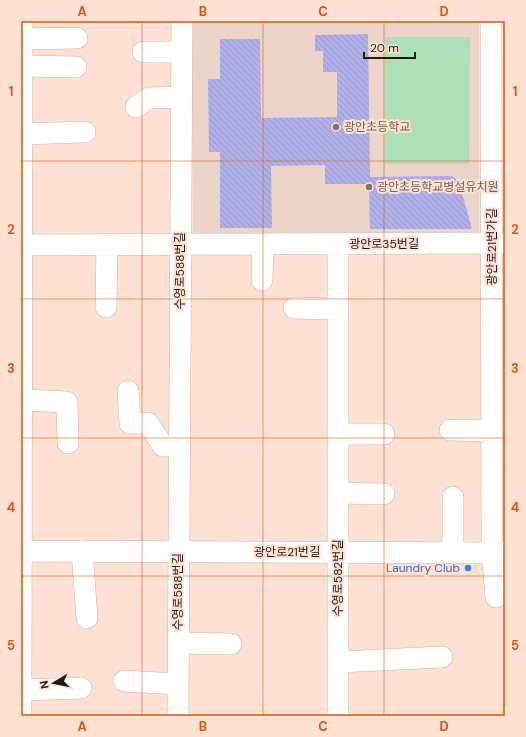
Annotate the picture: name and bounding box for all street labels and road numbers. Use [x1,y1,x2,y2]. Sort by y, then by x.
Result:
street label: 광안로21번가길 [484,209,500,285]
street label: 수영로588번길 [172,232,188,310]
street label: 광안로35번길 [349,236,419,252]
street label: 수영로582번길 [330,540,346,616]
street label: 광안로21번길 [254,544,320,560]
street label: 수영로588번길 [170,553,186,631]

